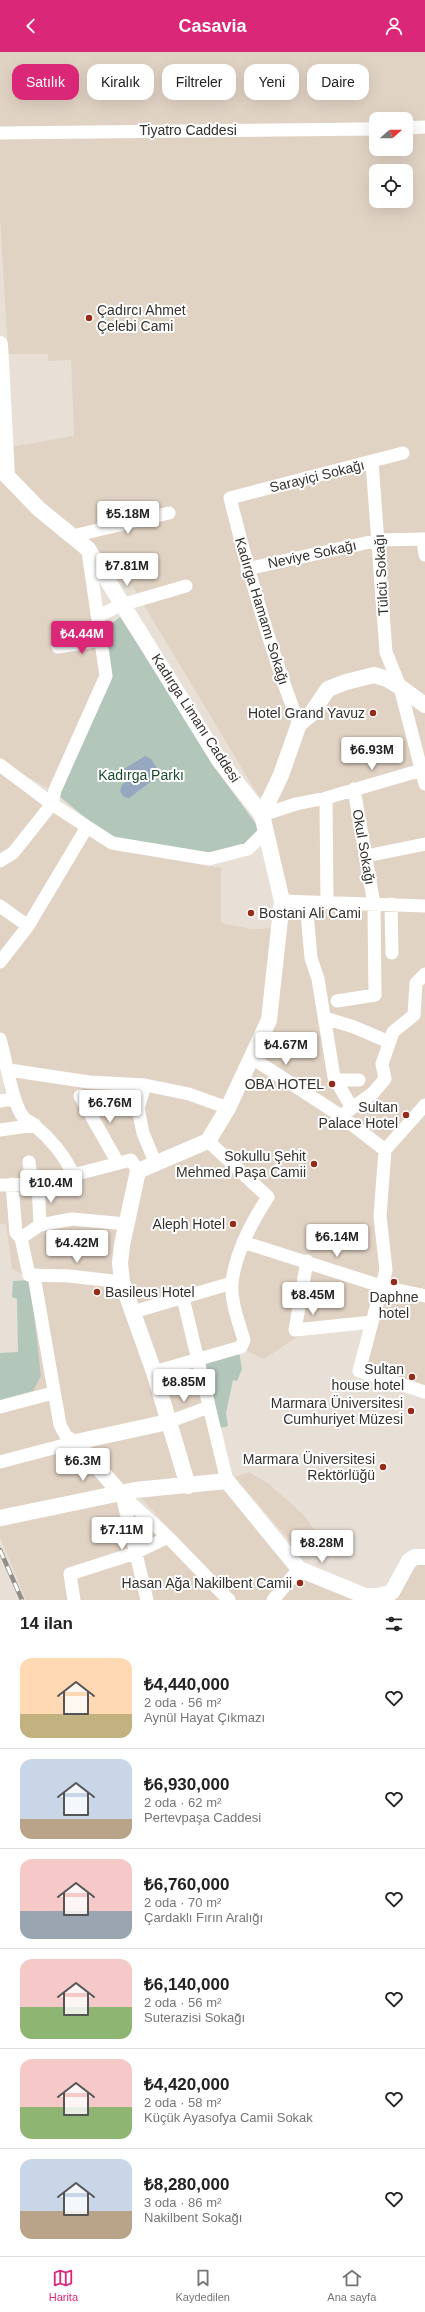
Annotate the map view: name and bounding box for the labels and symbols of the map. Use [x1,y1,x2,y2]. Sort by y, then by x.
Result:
north arrow [369,112,413,156]
street label: Tiyatro Caddesi [139,122,237,138]
place label: Çadırcı Ahmet Çelebi Cami [97,302,186,334]
marker: Çadırcı Ahmet Çelebi Cami [84,313,94,323]
street label: Sarayiçi Sokağı [268,456,366,496]
pin: ₺5.18M [95,501,161,535]
street label: Tülcü Sokağı [371,534,391,616]
street label: Kadırga Hamamı Sokağı [232,535,292,687]
street label: Neviye Sokağı [266,537,358,571]
pin: ₺7.81M [94,553,160,587]
pin: ₺4.44M [49,621,115,655]
street label: Kadırga Limanı Caddesi [148,651,244,785]
place label: Hotel Grand Yavuz [248,705,365,721]
marker: Hotel Grand Yavuz [368,708,378,718]
pin: ₺6.93M [339,737,405,771]
park label: Kadırga Parkı [98,767,184,783]
street label: Okul Sokağı [349,808,379,886]
place label: Bostani Ali Cami [259,905,361,921]
marker: Bostani Ali Cami [246,908,256,918]
pin: ₺4.67M [253,1032,319,1066]
place label: OBA HOTEL [245,1076,324,1092]
marker: OBA HOTEL [327,1079,337,1089]
pin: ₺6.76M [77,1090,143,1124]
place label: Sultan Palace Hotel [319,1099,398,1131]
marker: Sultan Palace Hotel [401,1110,411,1120]
place label: Sokullu Şehit Mehmed Paşa Camii [176,1148,306,1180]
marker: Sokullu Şehit Mehmed Paşa Camii [309,1159,319,1169]
pin: ₺10.4M [18,1170,84,1204]
place label: Aleph Hotel [153,1216,225,1232]
marker: Aleph Hotel [228,1219,238,1229]
pin: ₺6.14M [304,1224,370,1258]
pin: ₺4.42M [44,1230,110,1264]
marker: Daphne hotel [389,1277,399,1287]
pin: ₺8.45M [280,1282,346,1316]
place label: Basileus Hotel [105,1284,195,1300]
marker: Basileus Hotel [92,1287,102,1297]
place label: Daphne hotel [369,1289,419,1321]
place label: Sultan house hotel [332,1361,404,1393]
pin: ₺8.85M [151,1369,217,1403]
marker: Sultan house hotel [407,1372,417,1382]
place label: Marmara Üniversitesi Cumhuriyet Müzesi [271,1394,403,1427]
marker: Marmara Üniversitesi Cumhuriyet Müzesi [406,1406,416,1416]
pin: ₺6.3M [55,1448,111,1482]
place label: Marmara Üniversitesi Rektörlüğü [243,1450,375,1483]
marker: Marmara Üniversitesi Rektörlüğü [378,1462,388,1472]
pin: ₺7.11M [89,1517,155,1551]
pin: ₺8.28M [289,1530,355,1564]
place label: Hasan Ağa Nakilbent Camii [122,1575,292,1591]
marker: Hasan Ağa Nakilbent Camii [295,1578,305,1588]

